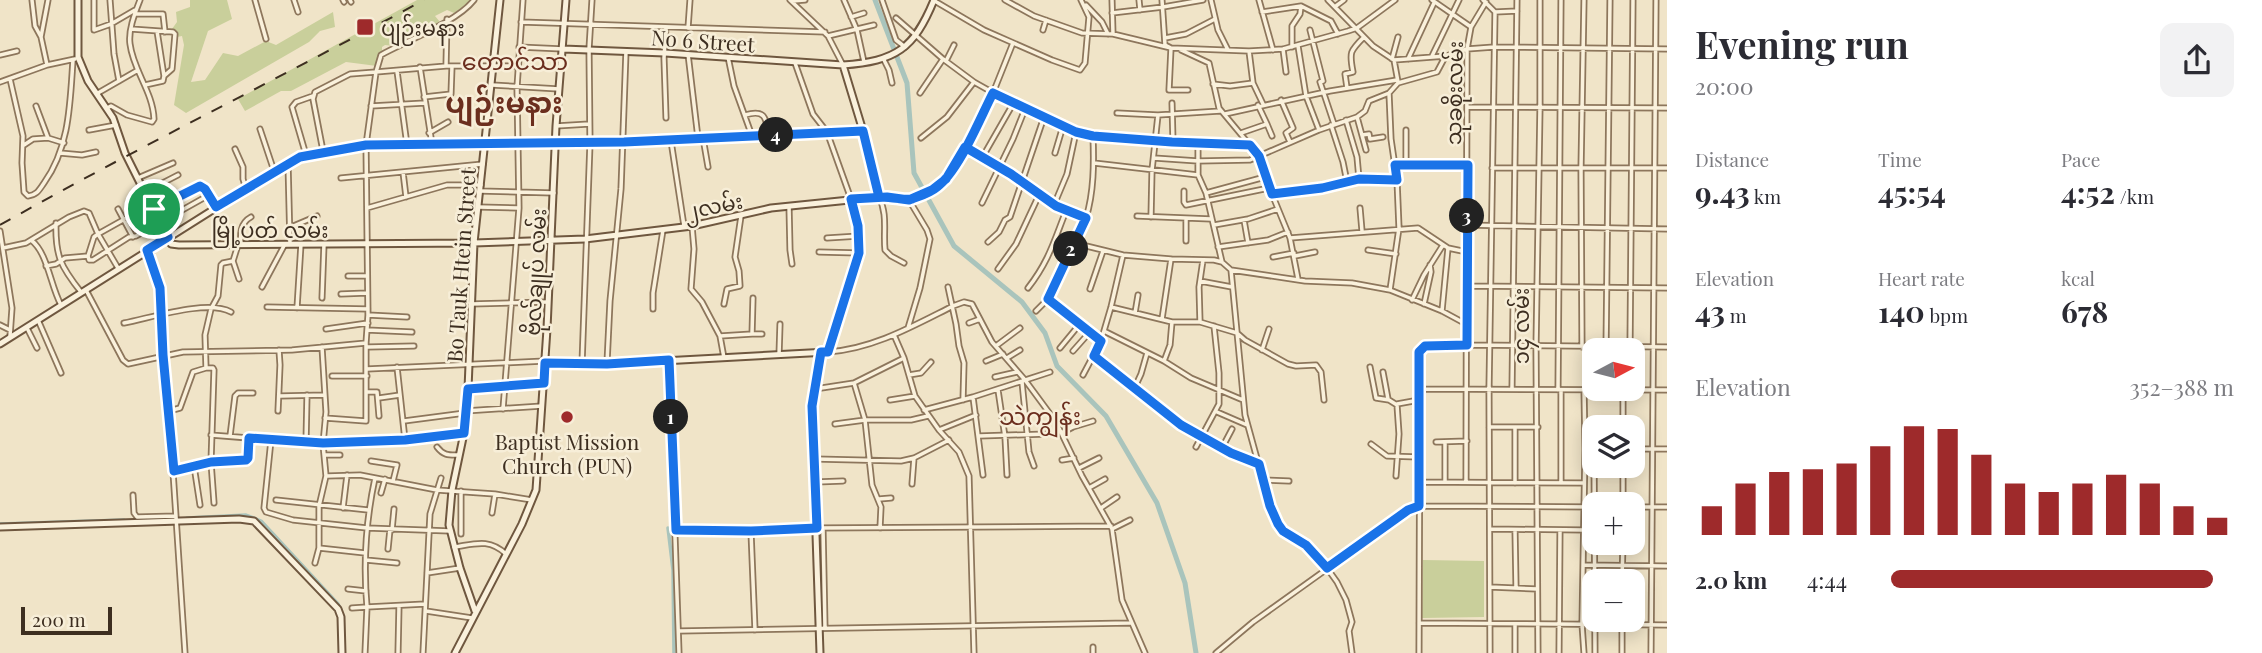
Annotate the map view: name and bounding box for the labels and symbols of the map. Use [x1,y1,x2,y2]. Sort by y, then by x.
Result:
place label: ပျဉ်းမနား [381,13,465,47]
marker: ပျဉ်းမနား [355,17,375,37]
street label: No 6 Street [650,22,756,58]
street label: သုခစိုးလမ်း [1438,41,1473,146]
district label: တောင်သာ [462,44,568,76]
district label: ပျဉ်းမနား [445,83,563,127]
pin: 4 [758,118,794,152]
street label: Bo Tauk Htein Street [439,166,481,363]
pin [124,179,184,239]
street label: ၂လမ်း [681,186,746,229]
pin: 3 [1450,198,1484,234]
street label: ဗိုလ်ချုပ် လမ်း [517,208,557,337]
street label: မြို့ပတ် လမ်း [212,215,329,248]
pin: 2 [1054,232,1088,266]
street label: ၁၄ လမ်း [1506,288,1539,364]
north arrow [1582,338,1645,401]
district label: သဲကျွန်း [999,399,1081,438]
pin: 1 [654,400,688,434]
marker: Baptist Mission Church (PUN) [559,409,575,425]
place label: Baptist Mission Church (PUN) [495,427,640,479]
scale bar [21,604,112,636]

